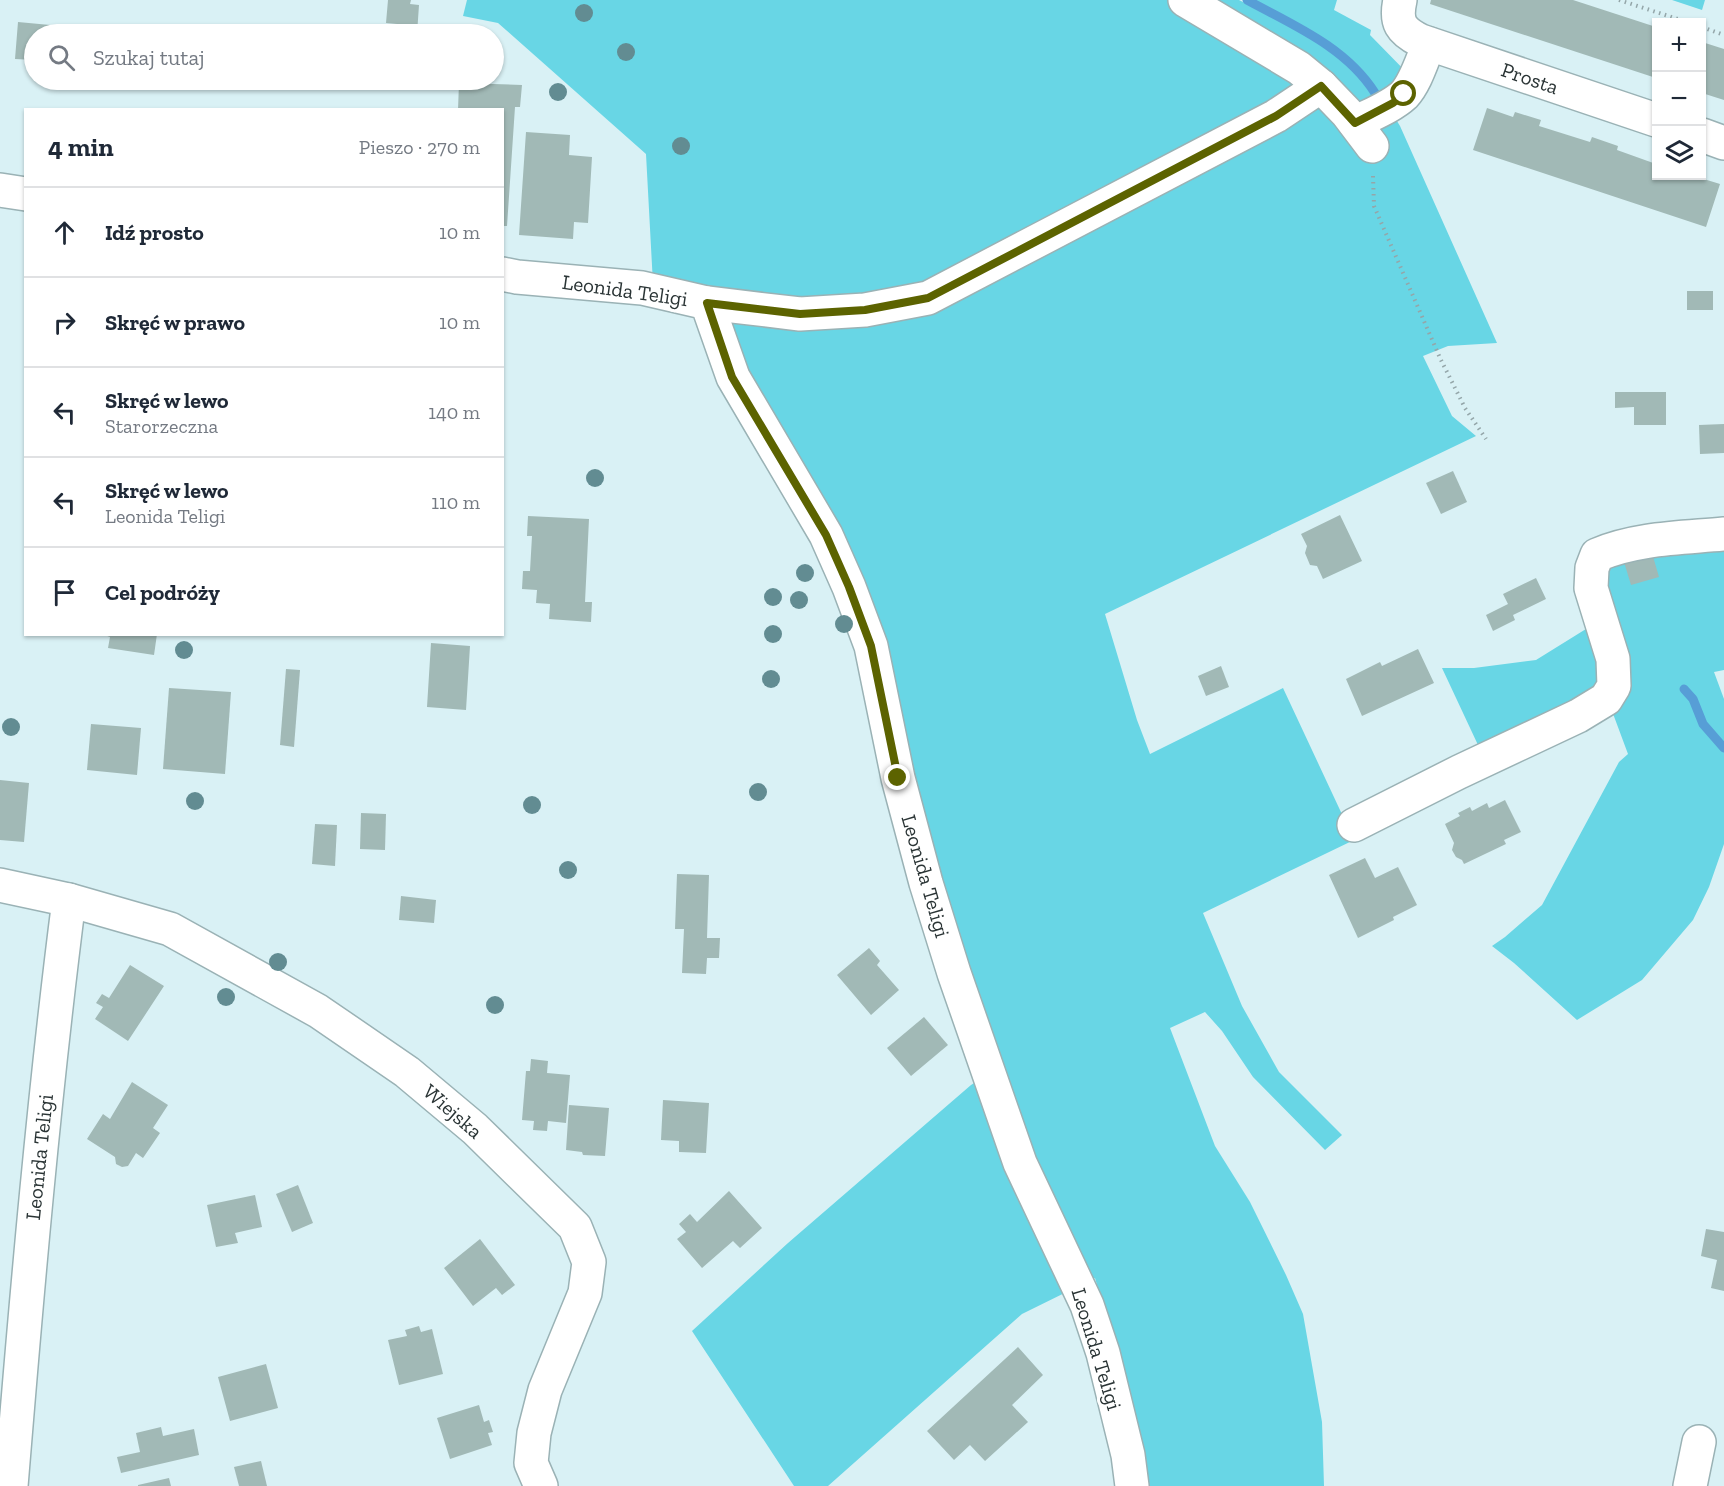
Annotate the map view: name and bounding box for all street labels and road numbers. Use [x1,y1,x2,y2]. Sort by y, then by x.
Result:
street label: Prosta [1498,57,1562,99]
street label: Leonida Teligi [561,269,689,311]
street label: Leonida Teligi [897,812,955,940]
street label: Wiejska [418,1078,488,1144]
street label: Leonida Teligi [20,1093,58,1221]
street label: Leonida Teligi [1067,1285,1127,1413]

